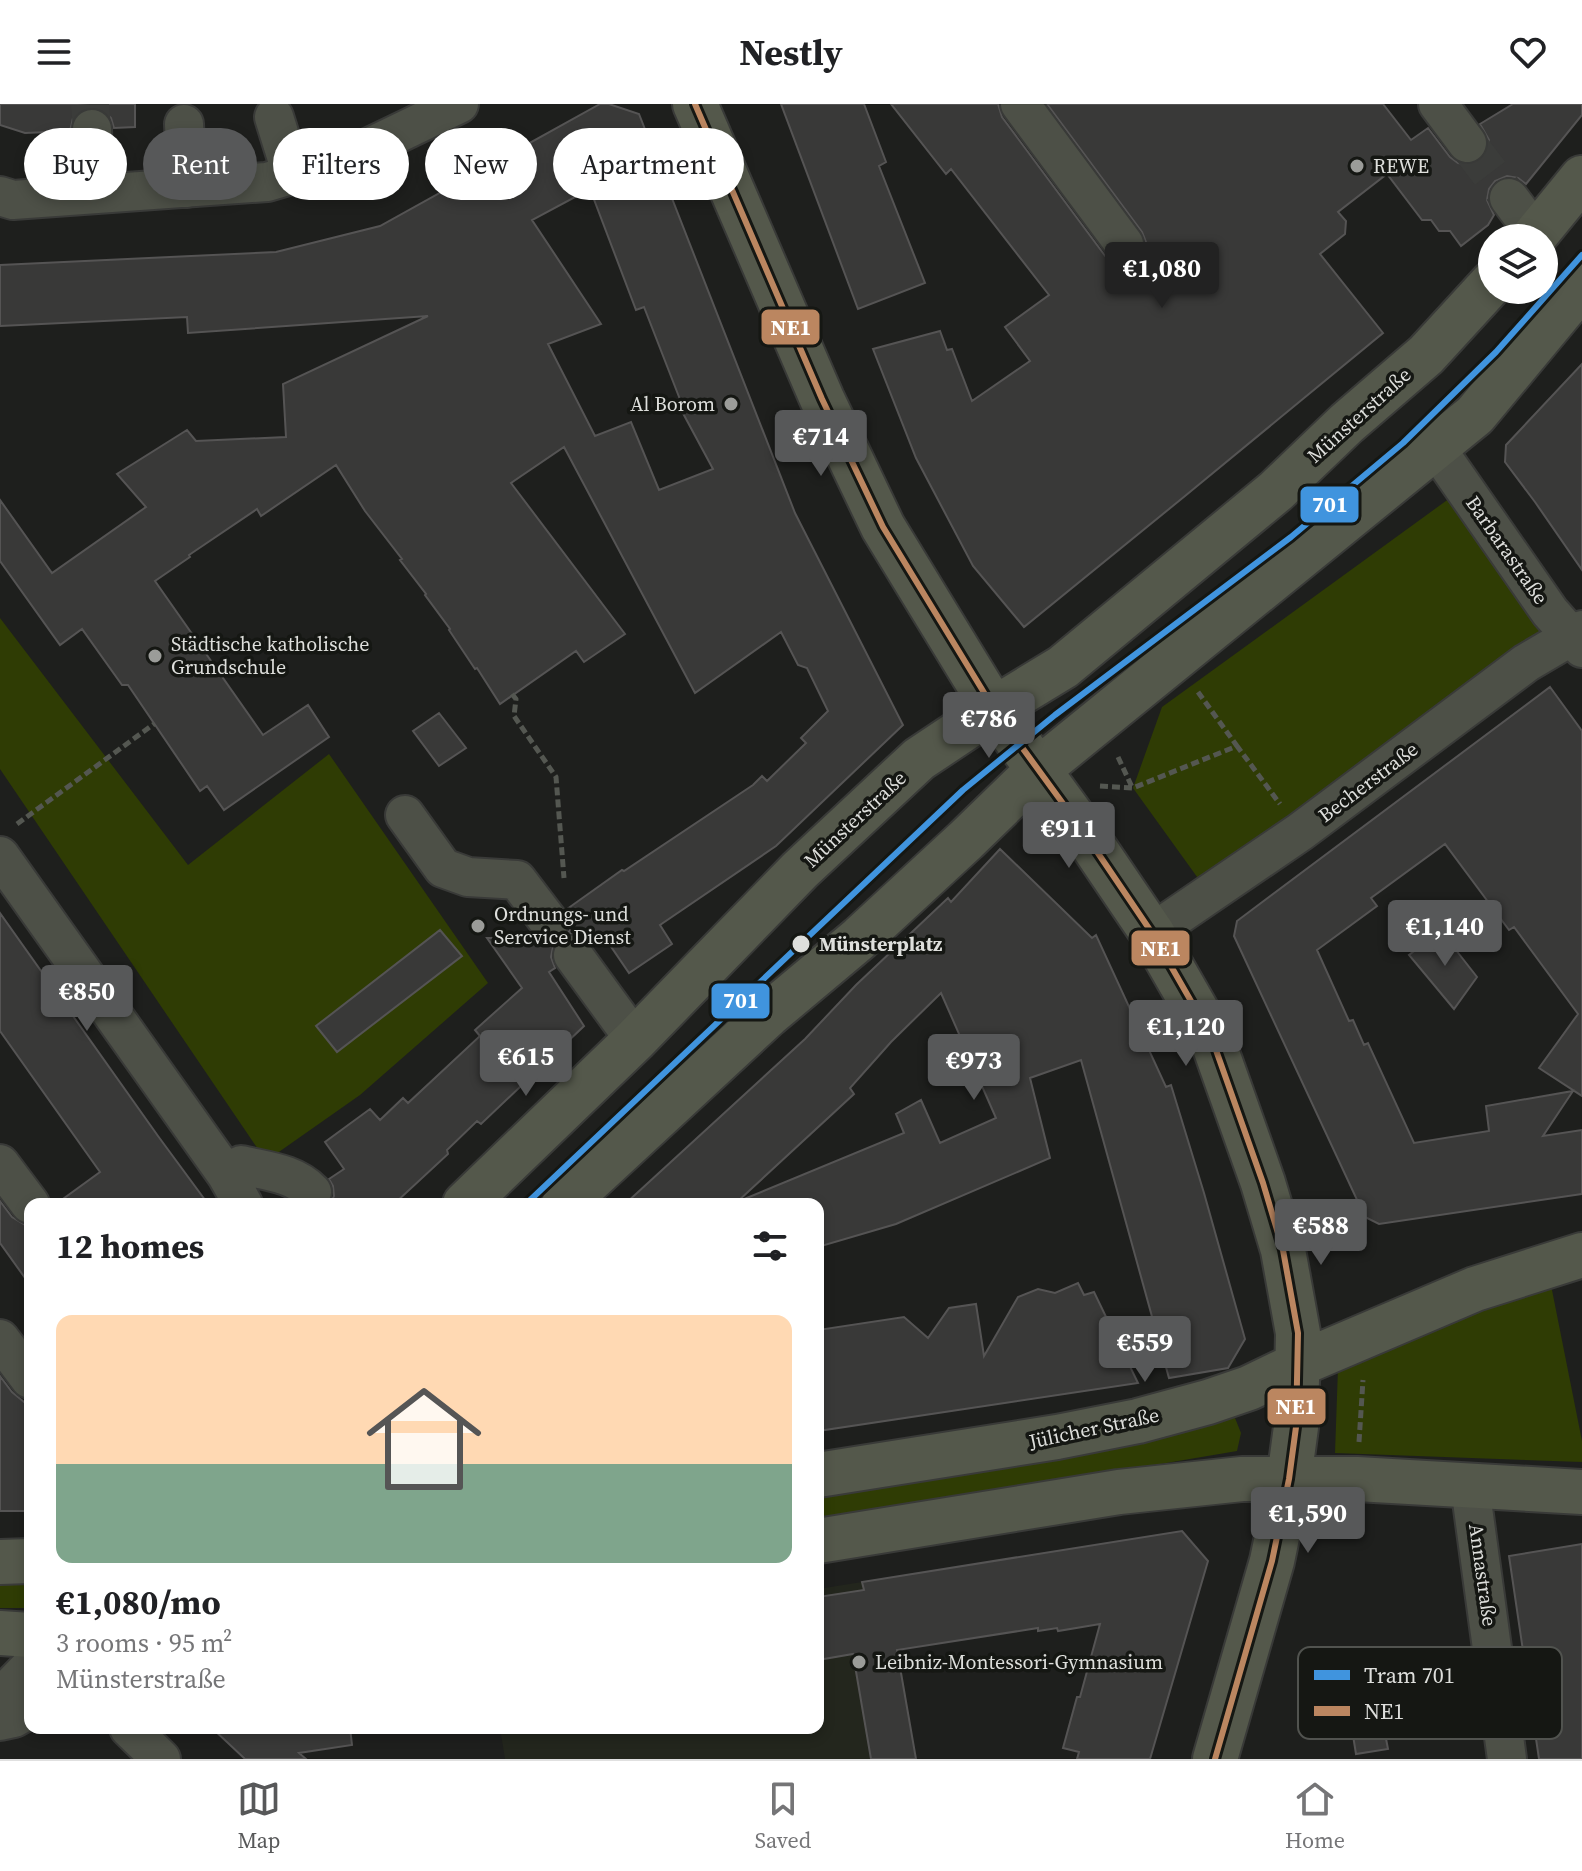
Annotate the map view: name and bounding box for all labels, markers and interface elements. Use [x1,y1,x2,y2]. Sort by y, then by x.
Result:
text: Nestly [739,28,843,77]
icon: menu [32,30,76,74]
icon: heart [1506,30,1550,74]
chip: Buy [24,128,127,200]
chip: Rent [143,128,257,200]
chip: Filters [273,128,409,200]
chip: New [425,128,537,200]
chip: Apartment [553,128,744,200]
place label: REWE [1373,152,1429,180]
marker: REWE [1348,157,1366,175]
map controls [1478,224,1558,304]
button: layers [1478,224,1558,304]
pin: €1,080 [1097,242,1227,310]
text: €1,080 [1123,250,1201,286]
line badge: NE1 [760,308,821,346]
text: NE1 [771,312,811,342]
street label: Münsterstraße [1301,361,1417,469]
place label: Al Borom [630,390,715,418]
marker: Al Borom [722,395,740,413]
pin: €714 [774,410,868,478]
text: €714 [793,418,849,454]
line badge: 701 [1299,485,1360,524]
text: 701 [1312,489,1348,519]
street label: Barbarastraße [1459,490,1555,610]
place label: Städtische katholische Grundschule [171,630,369,681]
marker: Städtische katholische Grundschule [146,647,164,665]
pin: €786 [942,692,1036,760]
text: €786 [961,700,1017,736]
street label: Becherstraße [1312,735,1424,829]
street label: Münsterstraße [798,764,912,874]
pin: €911 [1022,802,1116,870]
text: €911 [1041,810,1097,846]
place label: Ordnungs- und Sercvice Dienst [494,900,631,951]
pin: €1,140 [1380,900,1510,968]
text: €1,140 [1406,908,1484,944]
marker: Ordnungs- und Sercvice Dienst [469,917,487,935]
line badge: NE1 [1130,929,1191,967]
place label: Münsterplatz [819,930,942,958]
marker: Münsterplatz [790,933,812,955]
text: NE1 [1141,933,1181,963]
pin: €850 [40,965,134,1033]
text: €850 [59,973,115,1009]
line badge: 701 [710,982,771,1020]
text: 701 [723,985,759,1015]
pin: €1,120 [1121,1000,1251,1068]
text: €1,120 [1147,1008,1225,1044]
pin: €615 [479,1030,573,1098]
pin: €973 [927,1034,1021,1102]
text: €615 [498,1038,554,1074]
text: €973 [946,1042,1002,1078]
pin: €588 [1274,1199,1368,1267]
text: €588 [1293,1207,1349,1243]
text: 12 homes [56,1223,204,1269]
icon: filters [748,1224,792,1268]
pin: €559 [1098,1316,1192,1384]
text: €559 [1117,1324,1173,1360]
icon: home [352,1367,496,1511]
line badge: NE1 [1266,1387,1327,1426]
text: NE1 [1276,1391,1316,1421]
street label: Jülicher Straße [1025,1401,1162,1456]
pin: €1,590 [1243,1487,1373,1555]
text: €1,590 [1269,1495,1347,1531]
street label: Annastraße [1462,1522,1504,1628]
text: €1,080/mo [56,1579,221,1625]
text: 3 rooms · 95 m² [56,1625,232,1661]
legend [1298,1647,1562,1739]
place label: Leibniz-Montessori-Gymnasium [875,1648,1163,1676]
marker: Leibniz-Montessori-Gymnasium [850,1653,868,1671]
text: Tram 701 [1364,1660,1455,1690]
text: Münsterstraße [56,1661,226,1697]
text: NE1 [1364,1696,1404,1726]
tab: Map [237,1777,281,1855]
tab: Saved [755,1777,811,1855]
tab: Home [1285,1777,1345,1855]

